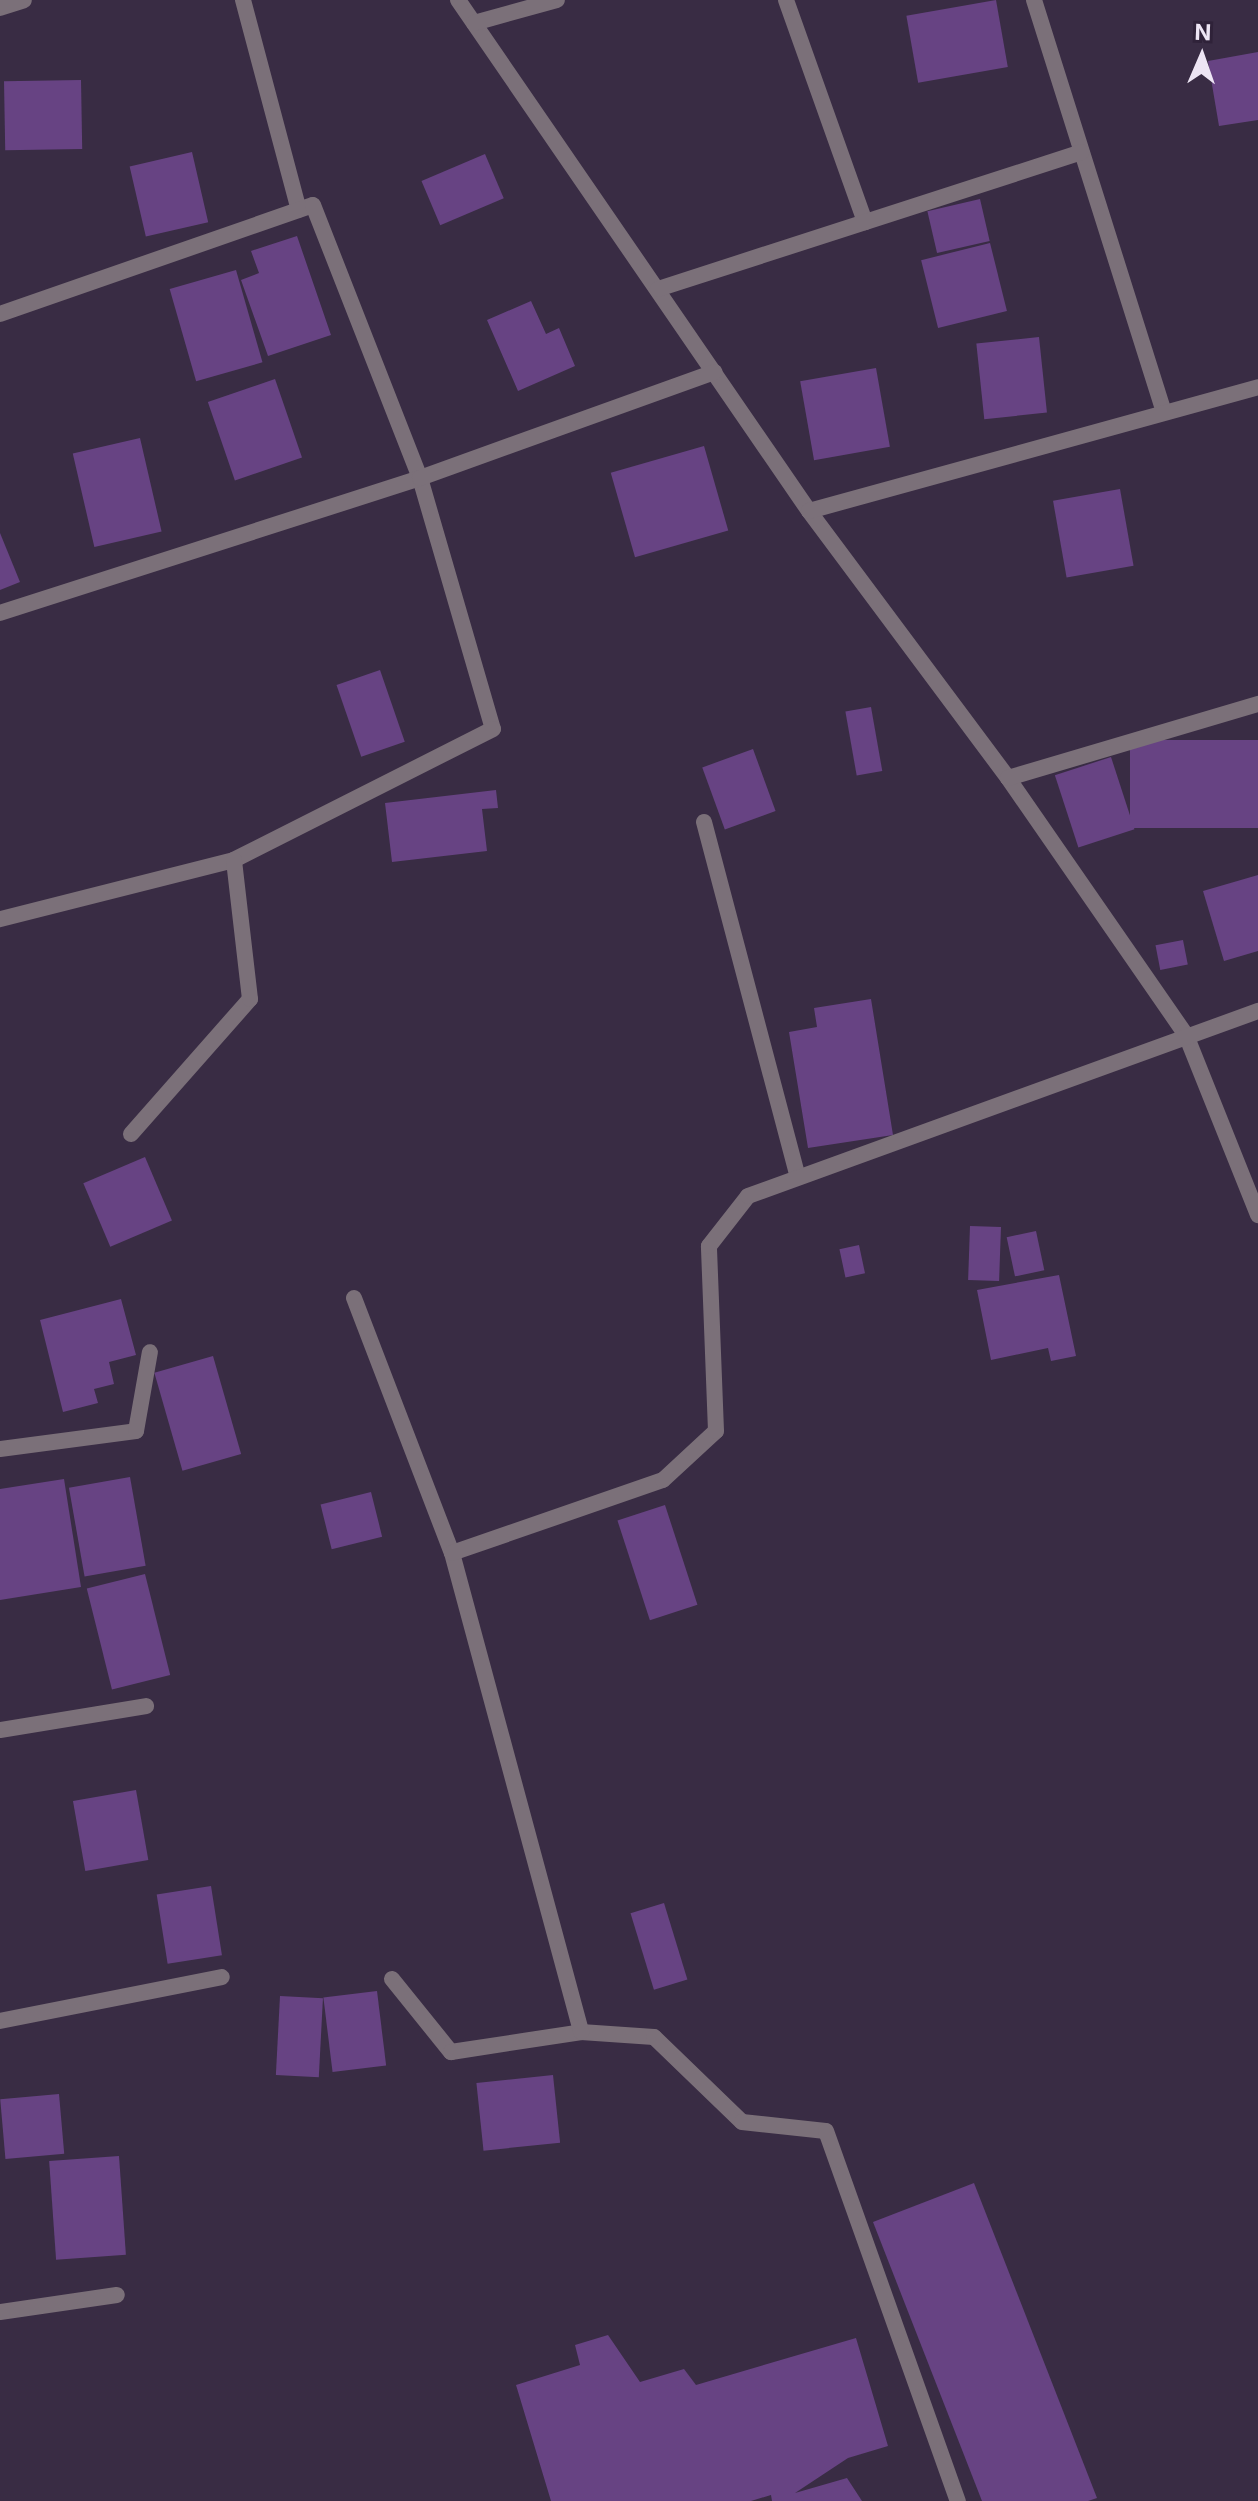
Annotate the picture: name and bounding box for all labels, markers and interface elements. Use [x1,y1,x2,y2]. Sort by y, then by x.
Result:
north arrow [1162,16,1242,96]
text: N [1194,19,1212,45]

